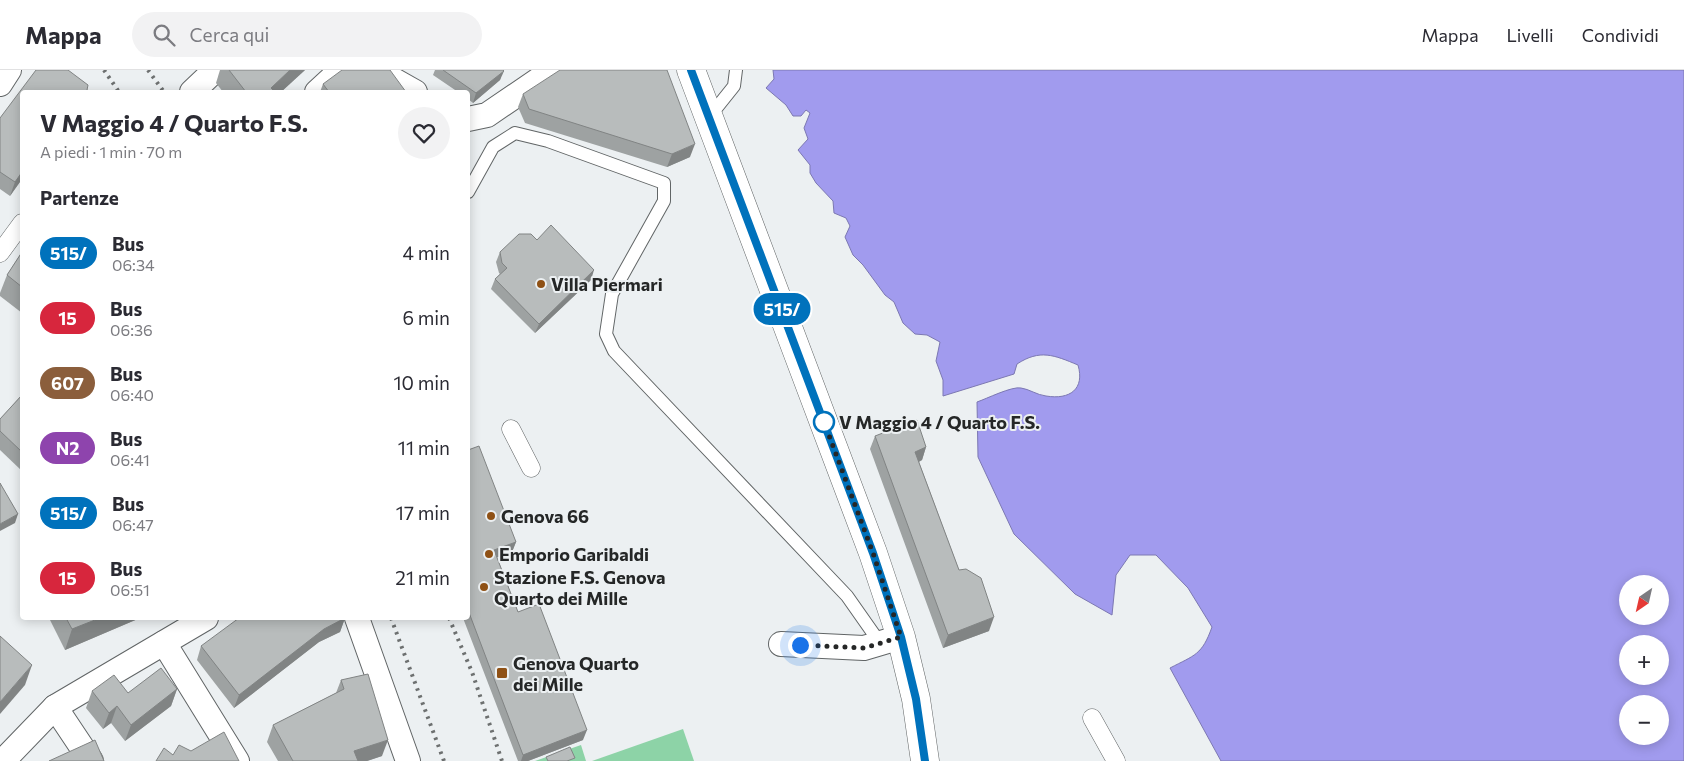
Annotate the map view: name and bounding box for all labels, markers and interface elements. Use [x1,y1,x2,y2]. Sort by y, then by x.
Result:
search box [132,12,482,57]
text: Mappa [25,20,102,49]
icon: search [150,21,178,49]
text: Cerca qui [190,23,269,46]
text: Mappa [1421,24,1479,46]
text: Livelli [1507,24,1554,46]
text: Condividi [1582,24,1659,46]
button: heart [398,107,450,159]
text: V Maggio 4 / Quarto F.S. [40,108,308,137]
text: A piedi · 1 min · 70 m [40,142,182,161]
text: Partenze [40,186,119,209]
text: Bus [112,232,144,255]
text: 4 min [403,241,450,264]
text: 515/ [50,242,87,264]
text: 06:34 [112,255,155,274]
place label: Villa Piermari [551,273,663,295]
marker: Villa Piermari [535,278,547,290]
line badge: 515/ [747,293,817,325]
text: Bus [110,297,142,320]
text: 515/ [764,298,800,320]
text: 6 min [402,306,450,329]
text: 15 [58,307,77,329]
text: 06:36 [110,320,153,339]
text: Bus [110,362,142,385]
text: 10 min [393,371,450,394]
text: 607 [51,372,84,394]
text: 06:40 [110,385,154,404]
marker: V Maggio 4 / Quarto F.S. [813,411,835,433]
place label: V Maggio 4 / Quarto F.S. [839,411,1040,433]
text: Bus [110,427,142,450]
text: 11 min [398,436,450,459]
text: N2 [56,437,79,459]
text: 06:41 [110,450,150,469]
text: Bus [112,492,144,515]
text: 17 min [396,501,450,524]
text: 515/ [50,502,87,524]
place label: Genova 66 [501,505,589,527]
marker: Genova 66 [485,510,497,522]
text: 06:47 [112,515,154,534]
place label: Emporio Garibaldi [499,543,649,565]
marker: Emporio Garibaldi [483,548,495,560]
text: Bus [110,557,142,580]
text: 21 min [395,566,450,589]
place label: Stazione F.S. Genova Quarto dei Mille [494,566,665,609]
text: 15 [58,567,77,589]
north arrow [1619,575,1669,625]
map controls [1619,575,1669,745]
text: 06:51 [110,580,150,599]
marker: Stazione F.S. Genova Quarto dei Mille [478,581,490,593]
your location [788,633,813,658]
button: + [1619,635,1669,685]
place label: Genova Quarto dei Mille [513,652,639,695]
marker: Genova Quarto dei Mille [495,666,509,680]
button: − [1619,695,1669,745]

